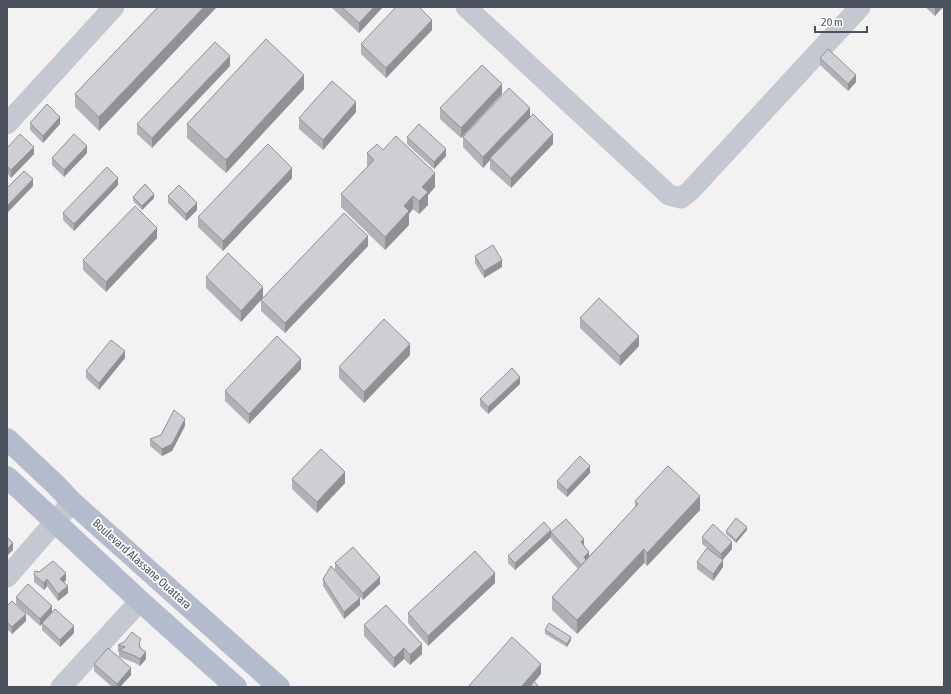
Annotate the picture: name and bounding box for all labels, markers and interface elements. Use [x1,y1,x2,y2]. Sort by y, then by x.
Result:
scale bar [815,8,867,34]
text: 20 m [821,15,843,29]
street label: Boulevard Alassane Ouattara [90,516,194,612]

